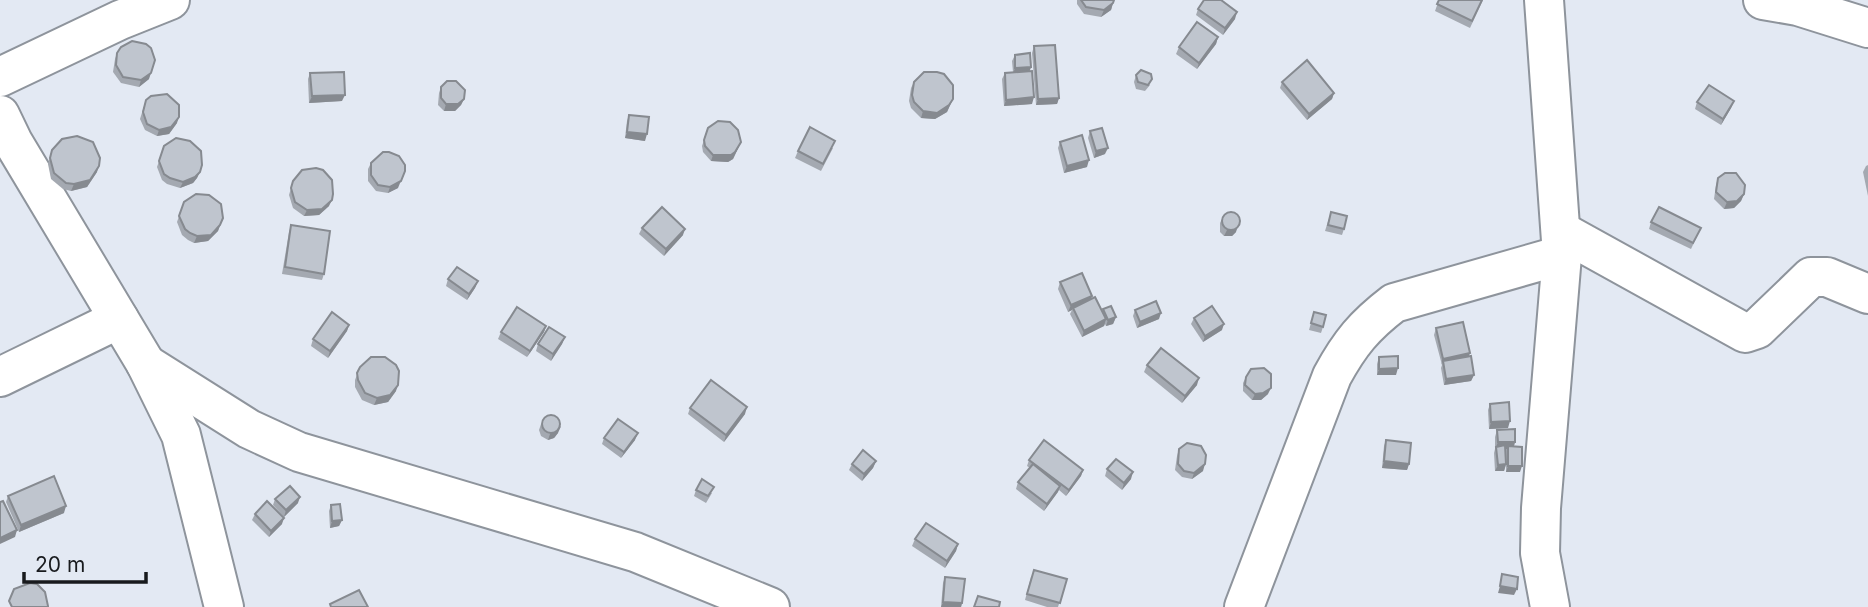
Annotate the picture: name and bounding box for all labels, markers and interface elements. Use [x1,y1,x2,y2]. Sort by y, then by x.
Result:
scale bar [24,540,147,584]
text: 20 m [35,552,85,577]

